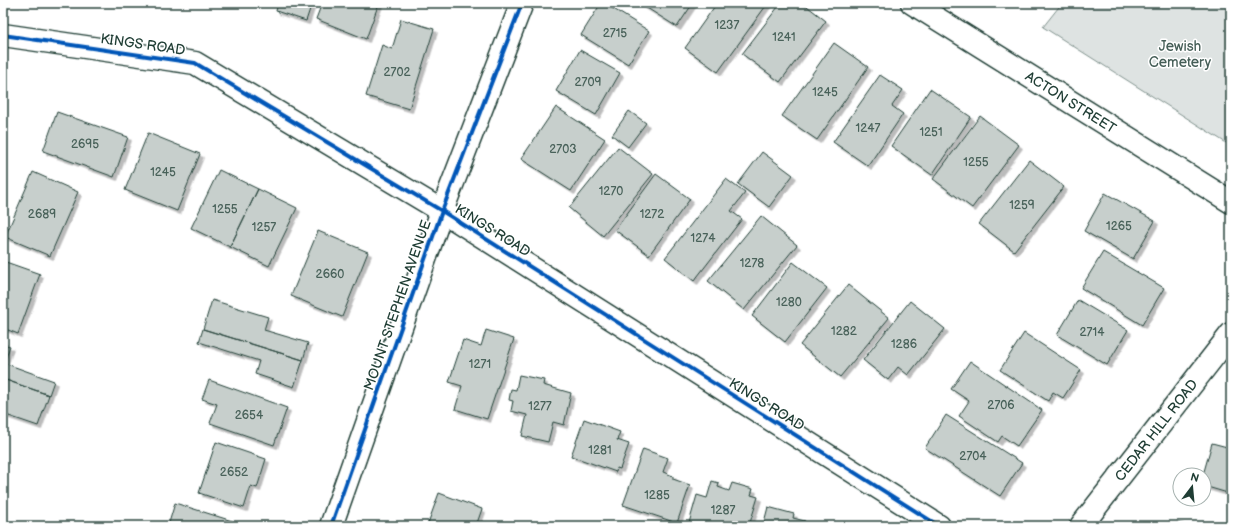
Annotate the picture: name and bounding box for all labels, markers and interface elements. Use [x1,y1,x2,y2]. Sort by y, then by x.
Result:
house number: 1237 [715,18,739,33]
house number: 2715 [603,26,627,41]
street label: KINGS ROAD [99,30,187,59]
house number: 1241 [772,30,796,45]
park label: Jewish Cemetery [1149,38,1212,71]
house number: 2702 [383,65,411,80]
street label: ACTON STREET [1022,68,1120,137]
house number: 2709 [575,75,602,90]
house number: 1245 [812,85,838,100]
house number: 1247 [856,121,880,136]
house number: 1251 [919,125,943,140]
house number: 2695 [71,137,99,152]
house number: 2703 [549,142,577,157]
house number: 1255 [963,155,989,170]
house number: 1245 [150,165,176,180]
house number: 1270 [599,184,623,199]
house number: 1259 [1009,198,1035,213]
street label: KINGS ROAD [452,201,534,260]
house number: 1255 [212,202,238,217]
house number: 2689 [28,207,56,222]
house number: 1272 [640,207,664,222]
street label: MOUNT STEPHEN AVENUE [360,218,435,393]
house number: 1265 [1106,219,1132,234]
house number: 1257 [252,220,276,235]
house number: 1274 [691,231,716,246]
house number: 1278 [740,256,764,271]
house number: 2660 [316,267,344,282]
house number: 1280 [776,295,802,310]
house number: 1282 [831,324,857,339]
house number: 2714 [1080,325,1105,340]
house number: 1286 [891,337,917,352]
house number: 1271 [469,357,491,372]
street label: KINGS ROAD [726,375,808,434]
street label: CEDAR HILL ROAD [1111,376,1201,485]
house number: 2706 [987,398,1015,413]
house number: 1277 [528,399,552,414]
house number: 2654 [235,408,264,423]
house number: 1281 [588,443,612,458]
house number: 2704 [959,449,987,464]
house number: 2652 [220,465,248,480]
north arrow [1172,467,1212,507]
text: N [1189,470,1200,485]
house number: 1285 [644,488,670,503]
house number: 1287 [711,503,735,518]

